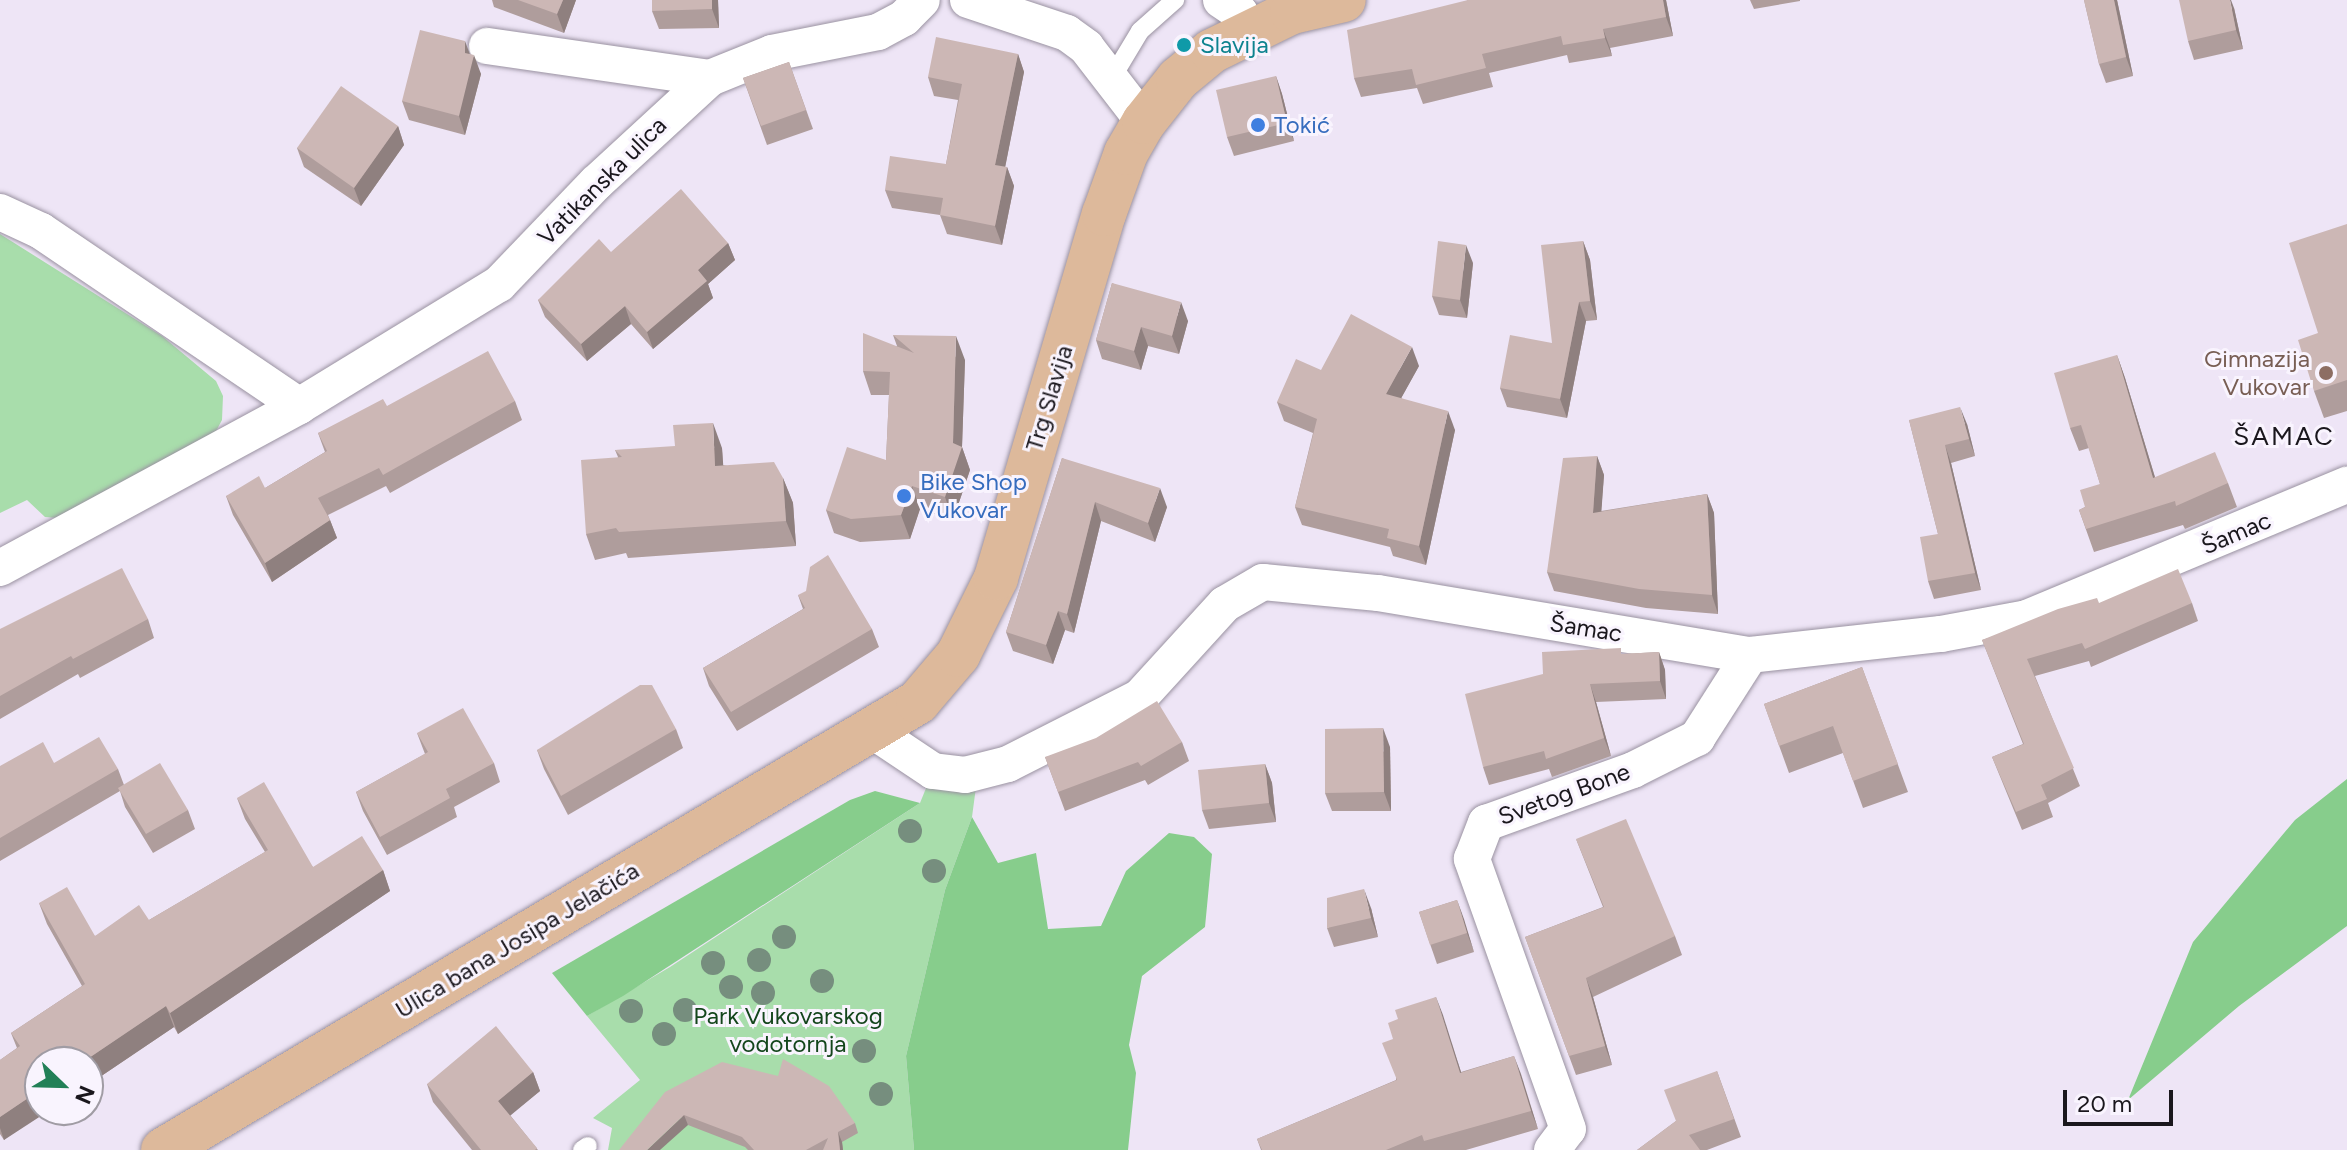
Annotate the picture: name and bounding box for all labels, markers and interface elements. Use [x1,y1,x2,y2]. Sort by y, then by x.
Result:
place label: Slavija [1200,31,1269,59]
marker: Slavija [1175,36,1193,54]
street label: Vatikanska ulica [532,111,672,251]
place label: Tokić [1274,111,1330,139]
marker: Tokić [1249,116,1267,134]
street label: Trg Slavija [1019,342,1079,454]
place label: Gimnazija Vukovar [2204,345,2310,401]
marker: Gimnazija Vukovar [2317,364,2335,382]
district label: ŠAMAC [2233,421,2335,453]
place label: Bike Shop Vukovar [920,468,1027,524]
marker: Bike Shop Vukovar [895,487,913,505]
street label: Šamac [2197,506,2275,560]
street label: Šamac [1548,608,1624,648]
street label: Svetog Bone [1494,757,1634,831]
street label: Ulica bana Josipa Jelačića [390,856,644,1024]
park label: Park Vukovarskog vodotornja [693,1002,883,1058]
north arrow [24,1046,104,1126]
scale bar [2067,1074,2177,1124]
text: N [69,1082,100,1108]
text: 20 m [2077,1089,2132,1118]

